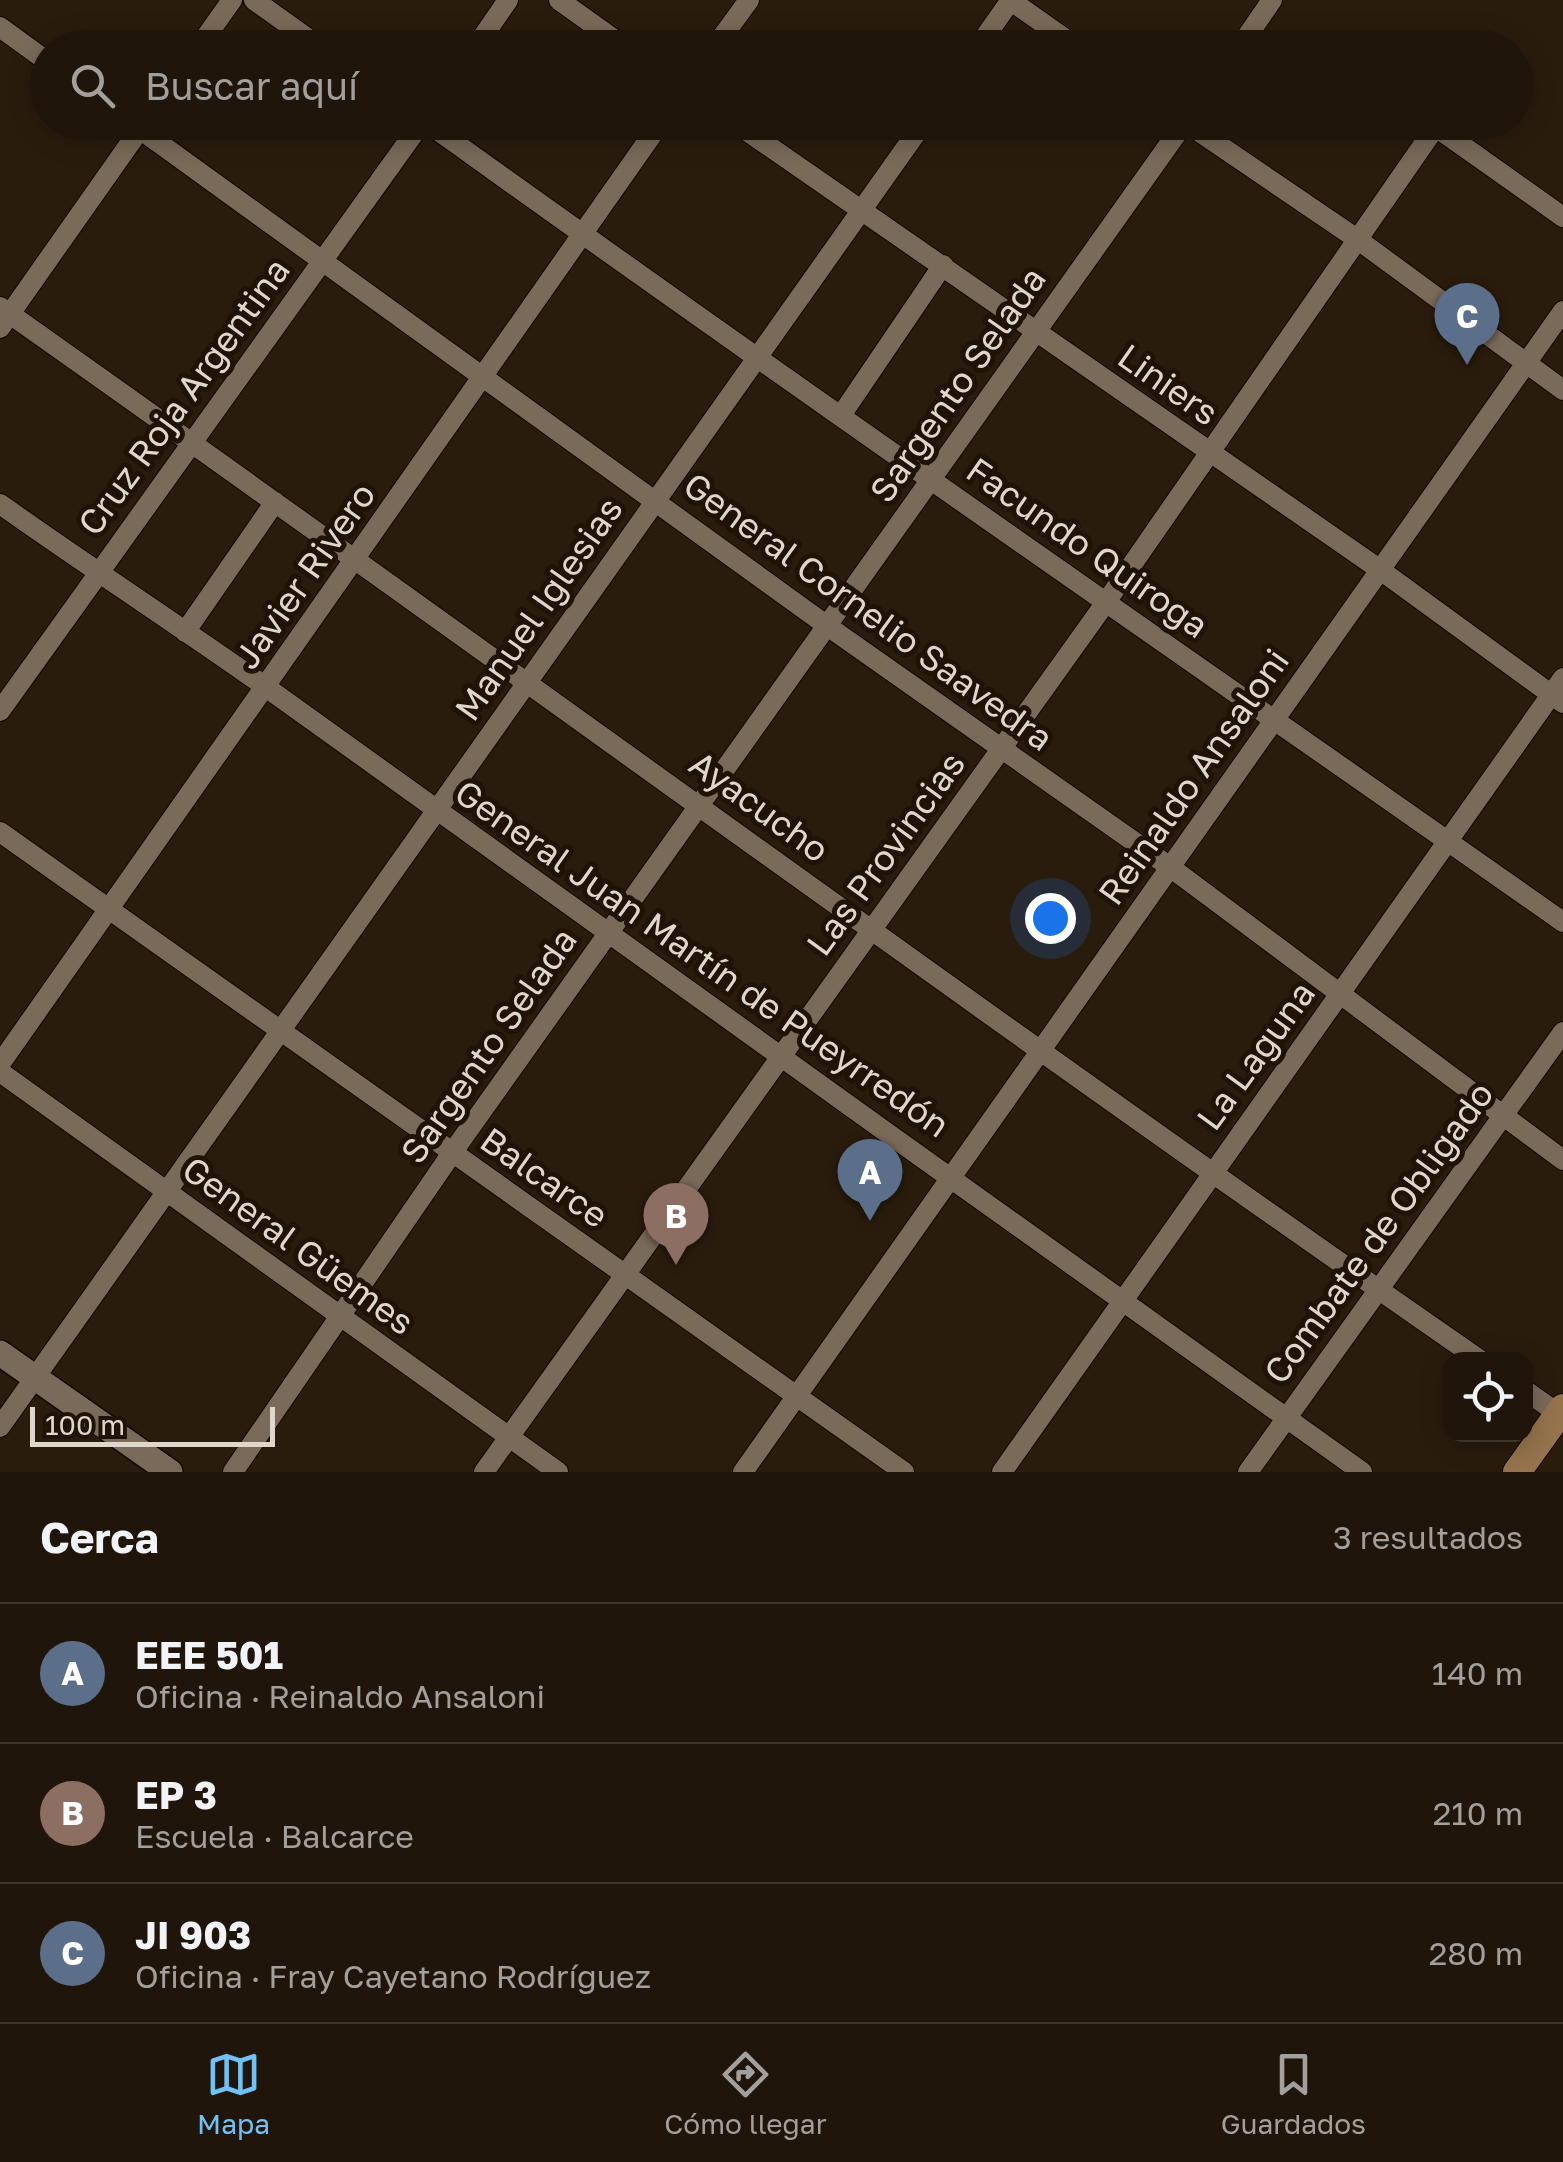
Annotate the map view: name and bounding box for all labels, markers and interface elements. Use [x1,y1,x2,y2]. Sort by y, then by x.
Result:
search box [30,30,1533,140]
icon: search [65,58,120,113]
text: Buscar aquí [145,63,358,108]
street label: Cruz Roja Argentina [69,250,298,543]
street label: Sargento Selada [860,259,1054,510]
pin: C [1434,282,1500,365]
street label: Liniers [1110,335,1227,434]
street label: Facundo Quiroga [959,448,1216,646]
street label: General Cornelio Saavedra [676,463,1061,759]
street label: Javier Rivero [225,475,384,676]
street label: Manuel Iglesias [446,489,631,728]
street label: Reinaldo Ansaloni [1089,640,1297,912]
street label: Ayacucho [682,742,837,871]
street label: Las Provincias [797,744,973,963]
street label: General Juan Martín de Pueyrredón [447,771,958,1146]
your location [1025,893,1076,944]
street label: Sargento Selada [391,920,585,1171]
street label: La Laguna [1187,973,1323,1138]
street label: Combate de Obligado [1255,1074,1502,1391]
street label: Balcarce [473,1118,616,1236]
pin: A [838,1138,902,1221]
street label: General Güemes [175,1147,422,1343]
pin: B [644,1182,708,1265]
map controls [1443,1352,1533,1442]
button: locate [1443,1352,1533,1442]
scale bar [30,1402,275,1446]
text: 100 m [45,1408,125,1441]
text: Cerca [40,1512,159,1562]
text: 3 resultados [1333,1518,1523,1556]
text: EEE 501 [135,1632,283,1677]
text: A [61,1654,84,1692]
text: 140 m [1432,1654,1523,1692]
text: Oficina · Reinaldo Ansaloni [135,1677,545,1715]
text: EP 3 [135,1772,217,1817]
text: B [61,1794,84,1832]
text: 210 m [1433,1794,1523,1832]
text: Escuela · Balcarce [135,1817,414,1855]
text: JI 903 [135,1912,251,1957]
text: C [61,1934,84,1972]
text: 280 m [1429,1934,1523,1972]
text: Oficina · Fray Cayetano Rodríguez [135,1957,651,1995]
tab: Mapa [197,2047,270,2140]
tab: Cómo llegar [664,2047,827,2140]
tab: Guardados [1221,2047,1366,2140]

